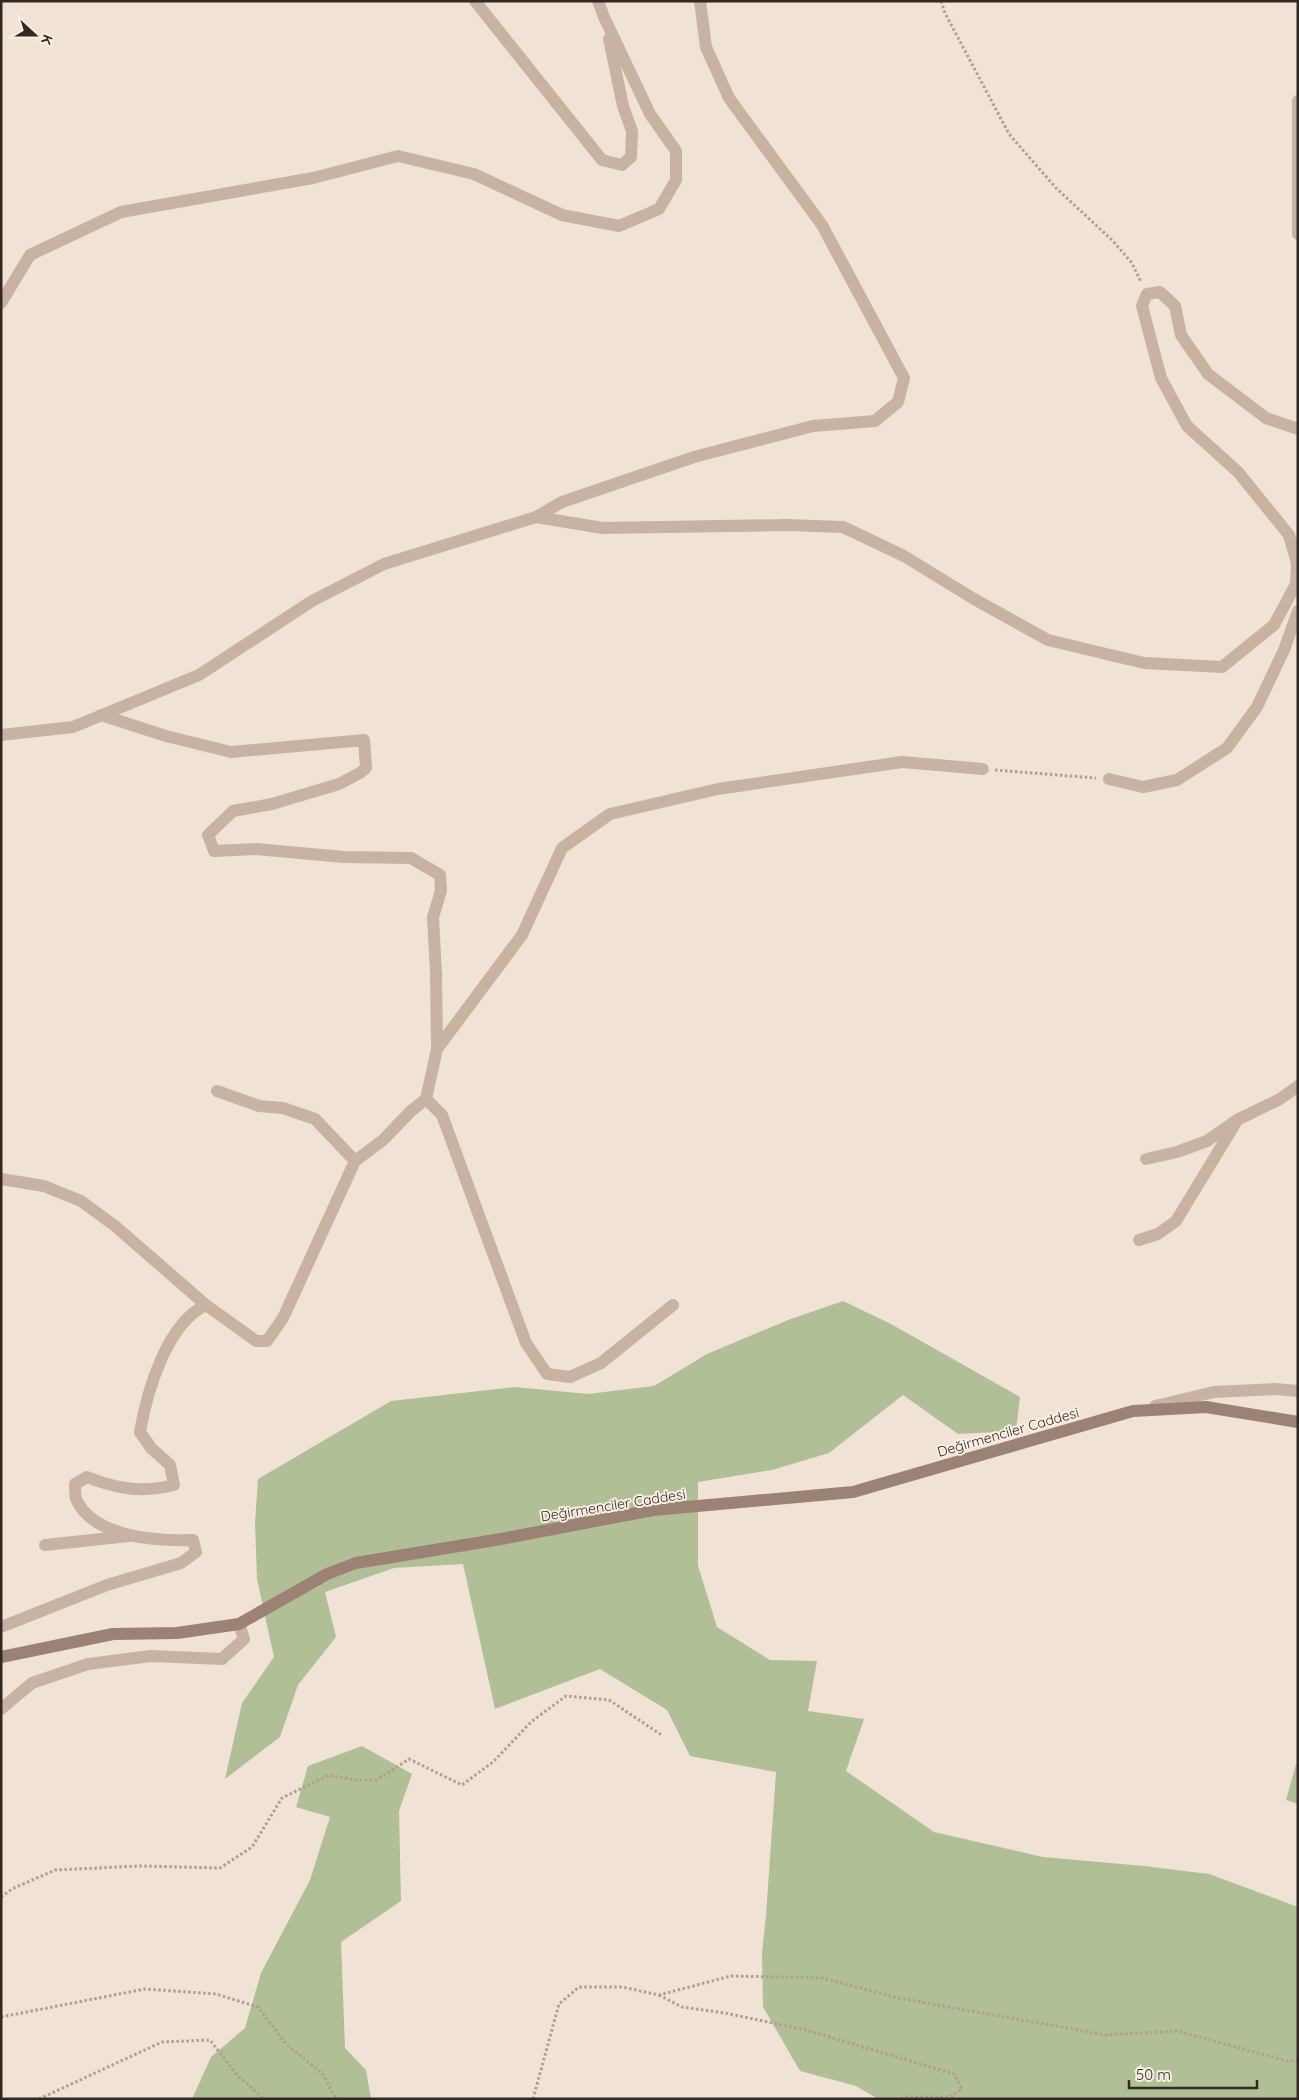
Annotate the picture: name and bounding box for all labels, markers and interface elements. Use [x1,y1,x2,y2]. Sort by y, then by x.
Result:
north arrow [10,10,60,60]
text: K [37,32,57,47]
street label: Değirmenciler Caddesi [935,1403,1081,1461]
street label: Değirmenciler Caddesi [539,1485,687,1525]
scale bar [1129,2058,1256,2090]
text: 50 m [1136,2065,1171,2084]

